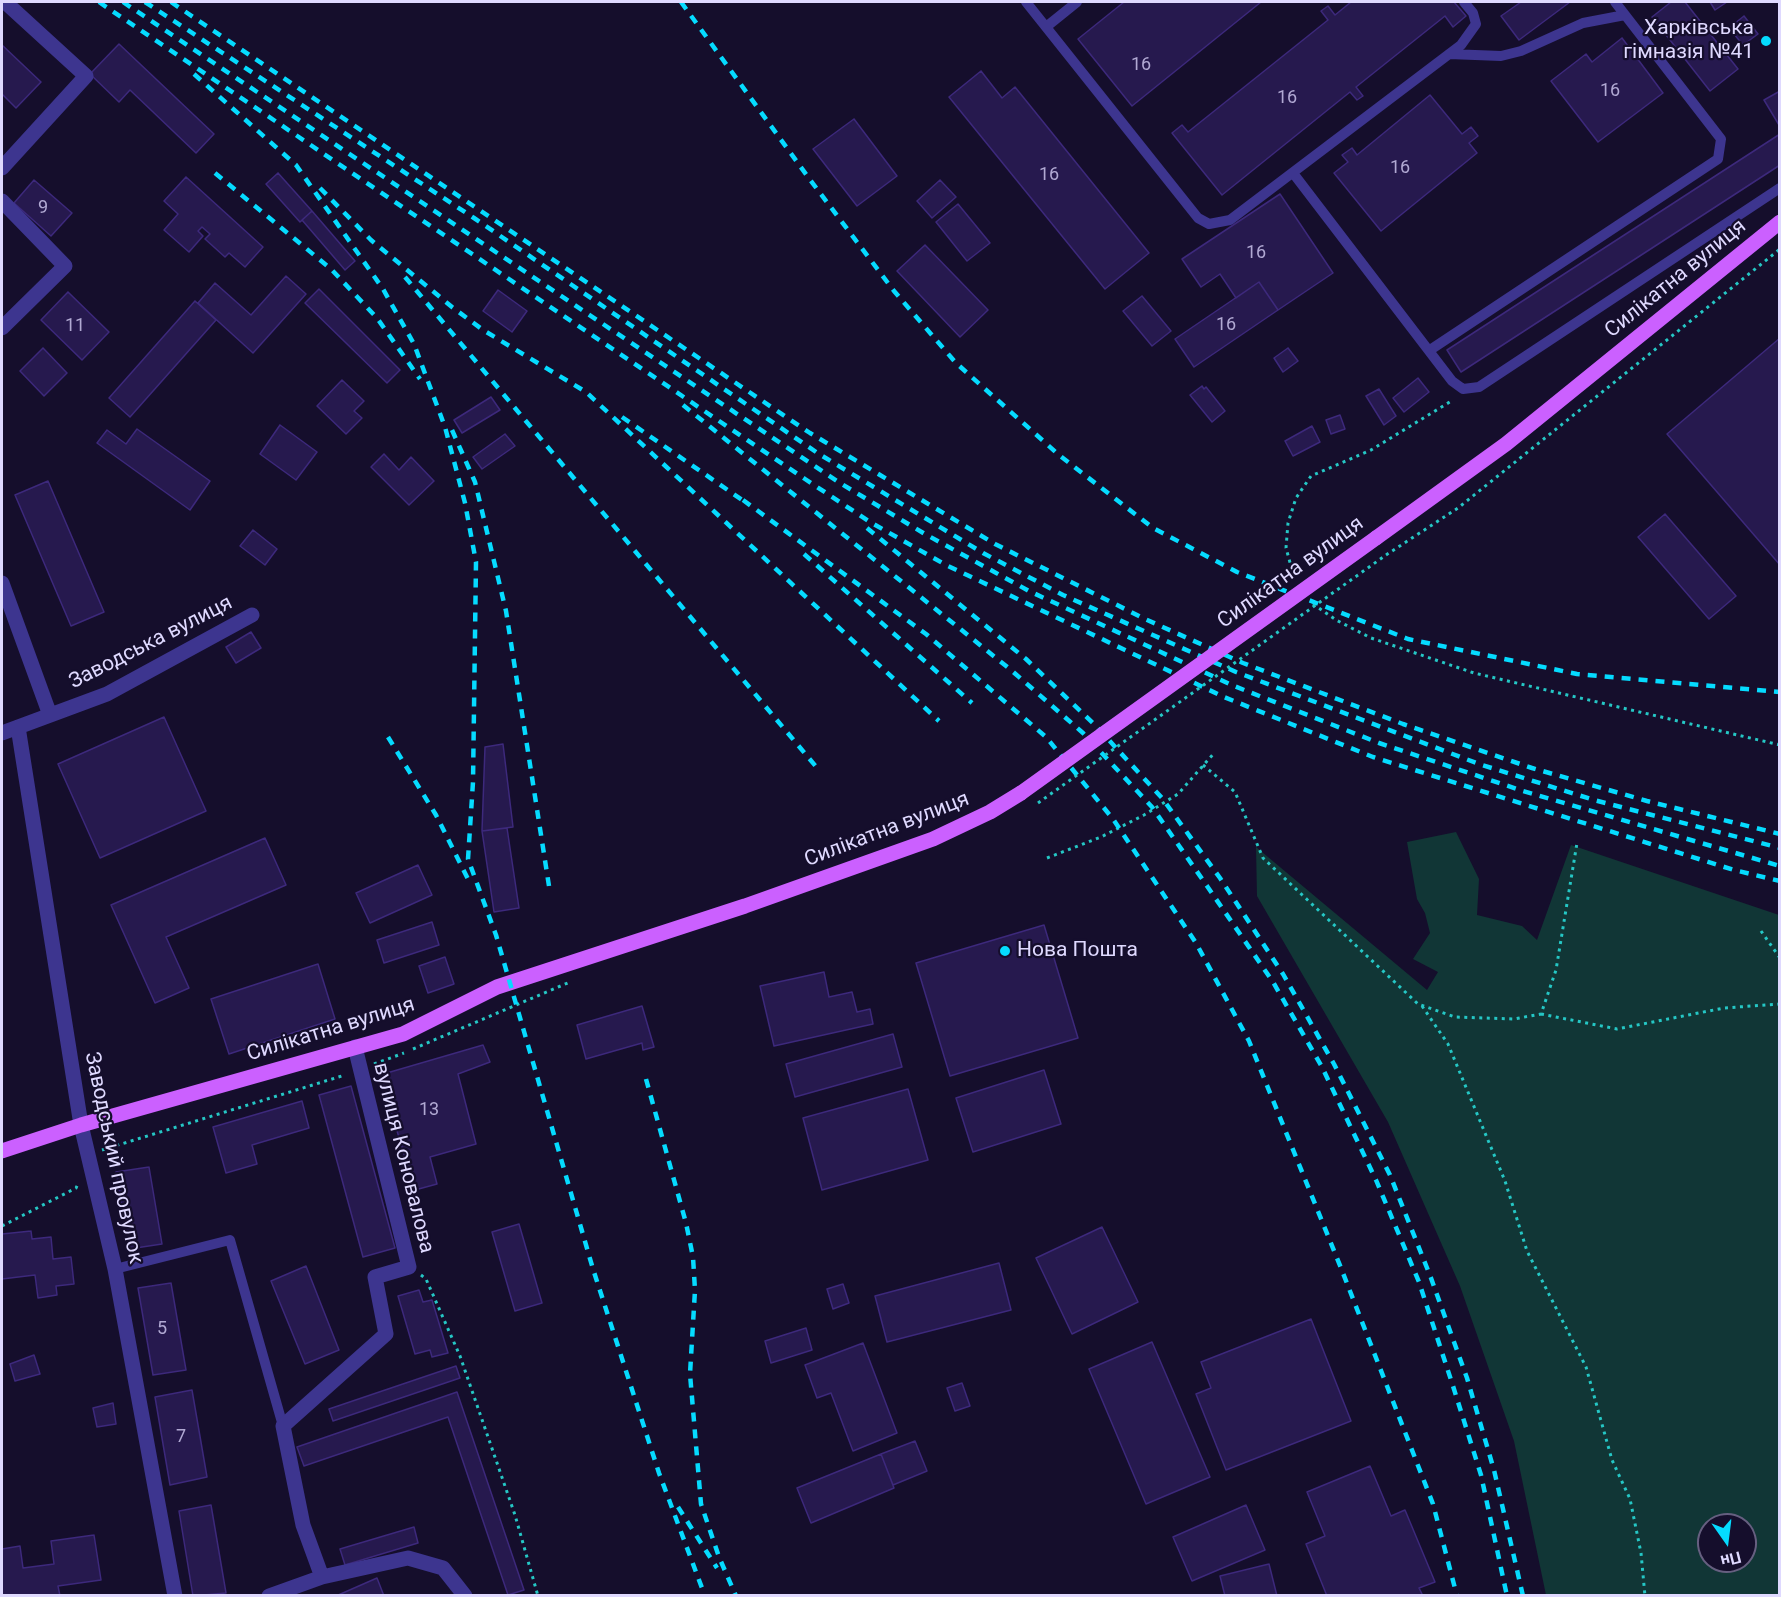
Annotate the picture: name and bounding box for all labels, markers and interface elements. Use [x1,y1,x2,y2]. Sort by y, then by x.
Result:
place label: Харківська гімназія №41 [1623,16,1754,66]
marker: Харківська гімназія №41 [1759,34,1773,48]
house number: 16 [1131,54,1151,76]
house number: 16 [1600,80,1620,102]
house number: 16 [1277,87,1297,109]
house number: 16 [1390,157,1410,179]
house number: 16 [1039,164,1059,186]
house number: 9 [38,197,48,219]
street label: Силікатна вулиця [1600,214,1752,344]
house number: 16 [1246,242,1266,264]
house number: 16 [1216,314,1236,336]
house number: 11 [65,315,85,337]
street label: Силікатна вулиця [1213,512,1369,634]
street label: Заводська вулиця [65,591,237,695]
street label: Силікатна вулиця [801,787,973,873]
place label: Нова Пошта [1017,938,1138,964]
marker: Нова Пошта [998,944,1012,958]
street label: Силікатна вулиця [244,992,418,1068]
street label: Заводський провулок [78,1050,148,1266]
street label: вулиця Коновалова [367,1060,439,1256]
house number: 13 [419,1099,439,1121]
house number: 5 [157,1318,167,1340]
house number: 7 [176,1426,186,1448]
north arrow [1697,1513,1757,1573]
text: Пн [1719,1547,1743,1571]

